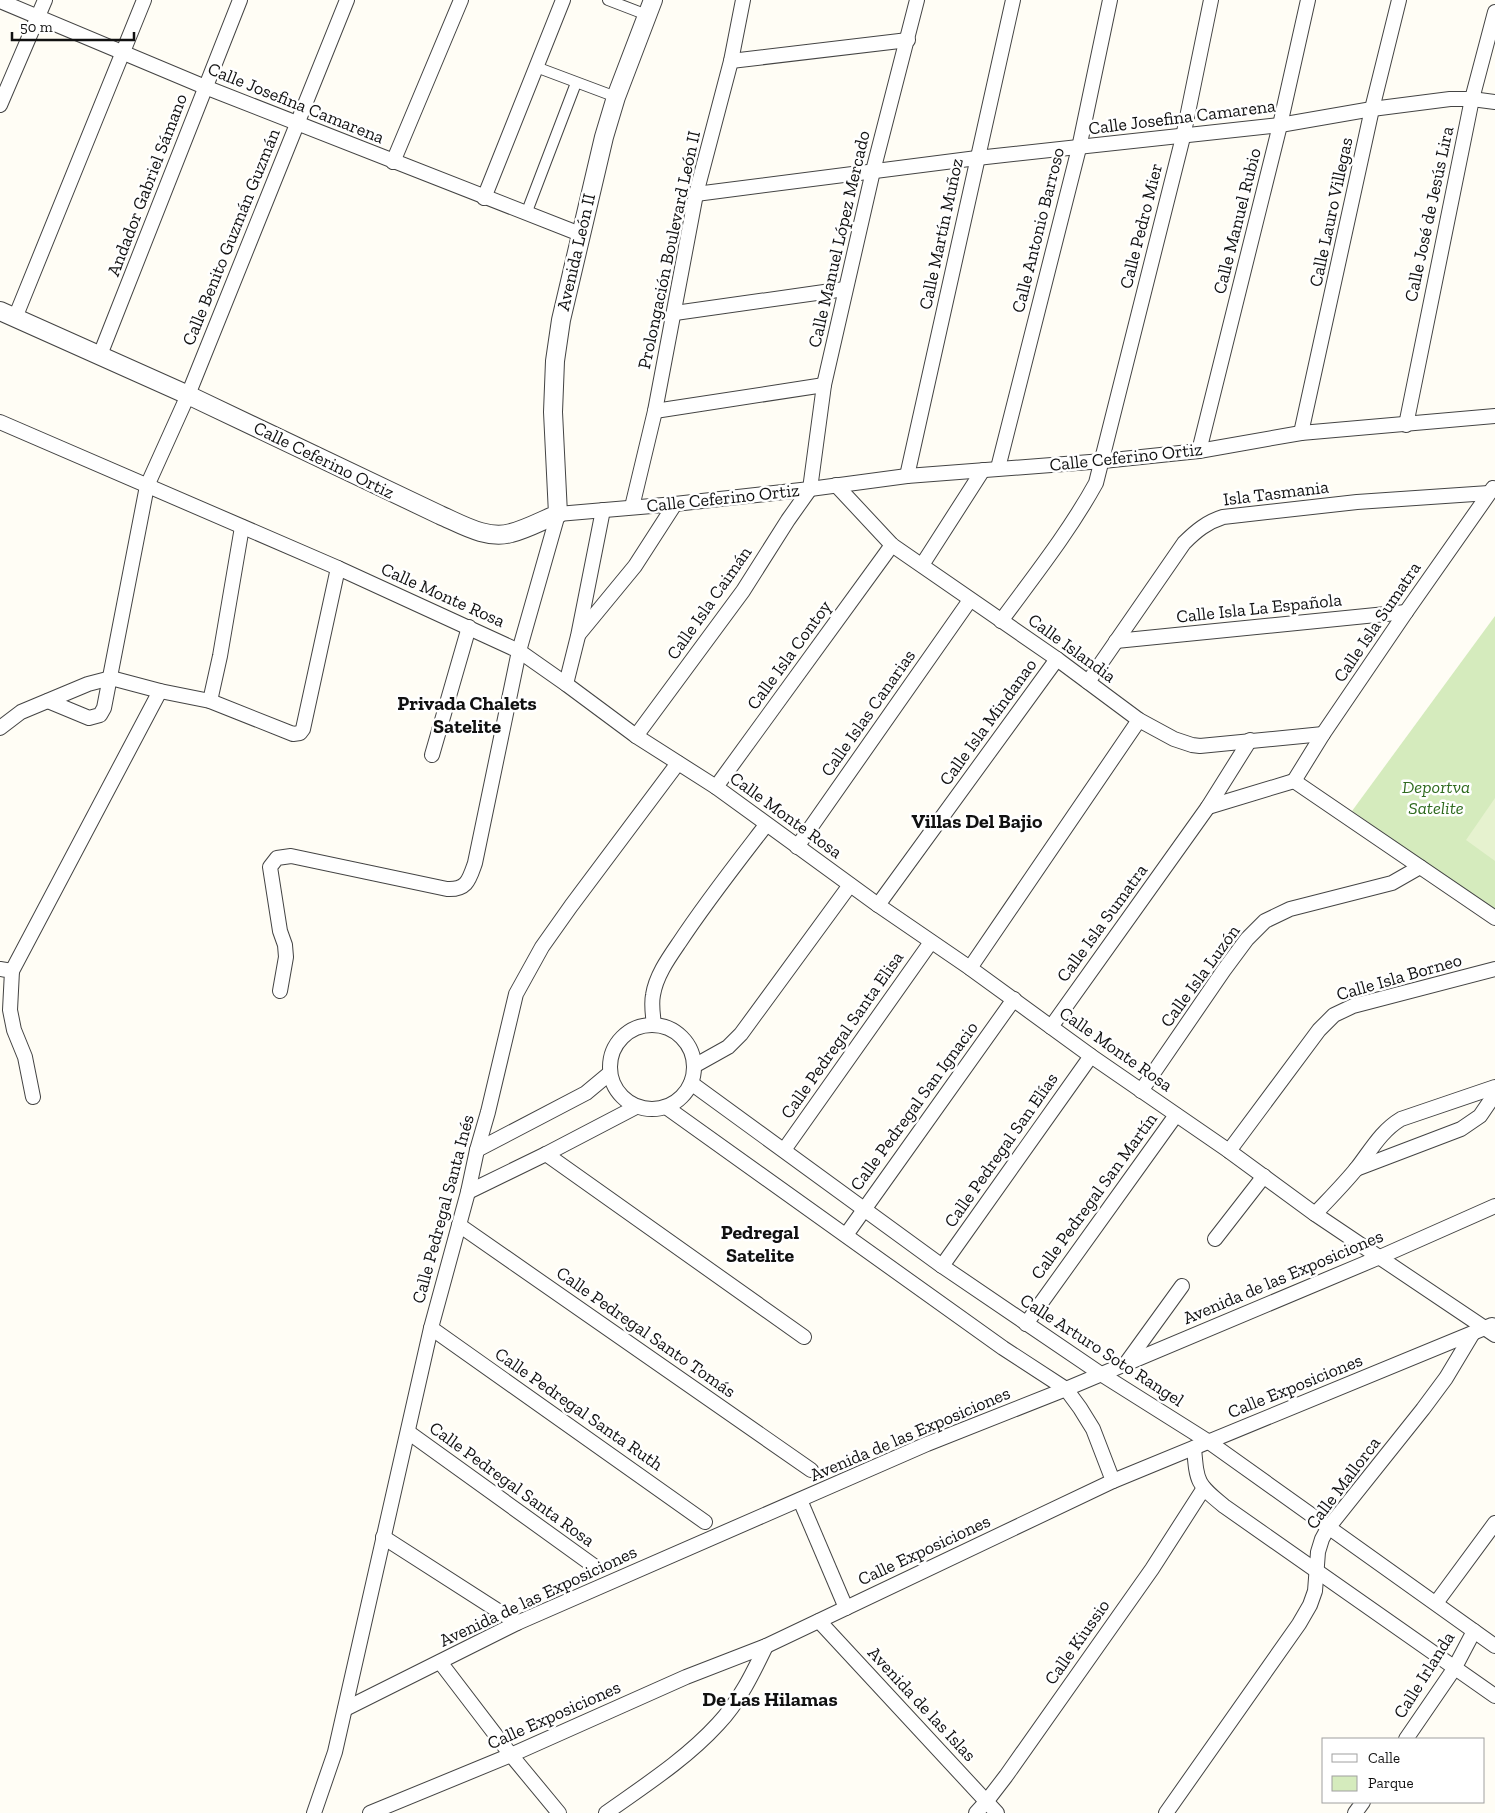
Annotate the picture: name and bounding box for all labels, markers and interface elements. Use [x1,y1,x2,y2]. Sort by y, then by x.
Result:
scale bar [12,10,135,42]
text: 50 m [20,18,53,36]
street label: Calle Josefina Camarena [205,58,388,149]
street label: Andador Gabriel Sámano [102,91,192,279]
street label: Calle Josefina Camarena [1087,95,1277,139]
street label: Calle José de Jesús Lira [1400,124,1458,304]
street label: Calle Benito Guzmán Guzmán [177,125,285,349]
street label: Calle Manuel López Mercado [803,128,875,350]
street label: Prolongación Boulevard León II [633,129,705,371]
street label: Calle Lauro Villegas [1304,135,1358,289]
street label: Calle Antonio Barroso [1007,145,1069,315]
street label: Calle Manuel Rubio [1208,146,1266,296]
street label: Calle Martín Muñoz [914,156,968,312]
street label: Calle Pedro Mier [1115,161,1167,291]
street label: Avenida León II [552,191,600,313]
street label: Calle Ceferino Ortiz [250,416,398,504]
street label: Calle Ceferino Ortiz [1048,438,1204,476]
street label: Isla Tasmania [1222,476,1330,510]
street label: Calle Ceferino Ortiz [645,479,801,517]
street label: Calle Isla Caimán [662,541,757,664]
street label: Calle Isla Sumatra [1329,557,1426,686]
street label: Calle Monte Rosa [378,558,509,632]
street label: Calle Isla La Española [1175,588,1343,628]
street label: Calle Isla Contoy [742,595,836,714]
street label: Calle Islandia [1024,609,1121,687]
street label: Calle Islas Canarias [816,645,920,781]
street label: Calle Isla Mindanao [935,654,1041,790]
district label: Privada Chalets Satelite [397,691,537,738]
street label: Calle Monte Rosa [726,767,847,863]
park label: Deportva Satelite [1402,776,1470,819]
district label: Villas Del Bajio [912,809,1043,833]
street label: Calle Isla Sumatra [1052,859,1152,986]
street label: Calle Isla Luzón [1155,920,1245,1032]
street label: Calle Pedregal Santa Elisa [776,947,908,1123]
street label: Calle Isla Borneo [1334,949,1464,1005]
street label: Calle Monte Rosa [1055,1002,1177,1096]
street label: Calle Pedregal San Ignacio [845,1017,983,1195]
street label: Calle Pedregal San Elías [939,1068,1063,1232]
street label: Calle Pedregal San Martín [1026,1108,1162,1284]
street label: Calle Pedregal Santa Inés [407,1112,479,1306]
district label: Pedregal Satelite [721,1220,799,1267]
street label: Avenida de las Exposiciones [1180,1225,1386,1329]
street label: Calle Pedregal Santo Tomás [552,1262,740,1402]
street label: Calle Arturo Soto Rangel [1016,1289,1188,1411]
street label: Calle Pedregal Santa Ruth [491,1343,667,1475]
street label: Calle Exposiciones [1224,1349,1366,1423]
street label: Avenida de las Exposiciones [807,1382,1013,1486]
street label: Calle Pedregal Santa Rosa [425,1417,599,1552]
street label: Calle Mallorca [1301,1432,1385,1534]
street label: Calle Exposiciones [854,1510,994,1590]
street label: Avenida de las Exposiciones [436,1541,640,1651]
street label: Calle Kiussio [1040,1595,1114,1689]
street label: Calle Irlanda [1389,1627,1459,1722]
street label: Avenida de las Islas [863,1642,981,1766]
street label: Calle Exposiciones [484,1676,624,1754]
district label: De Las Hilamas [702,1687,838,1711]
legend [1322,1738,1485,1803]
text: Calle [1368,1749,1400,1767]
text: Parque [1368,1774,1414,1792]

